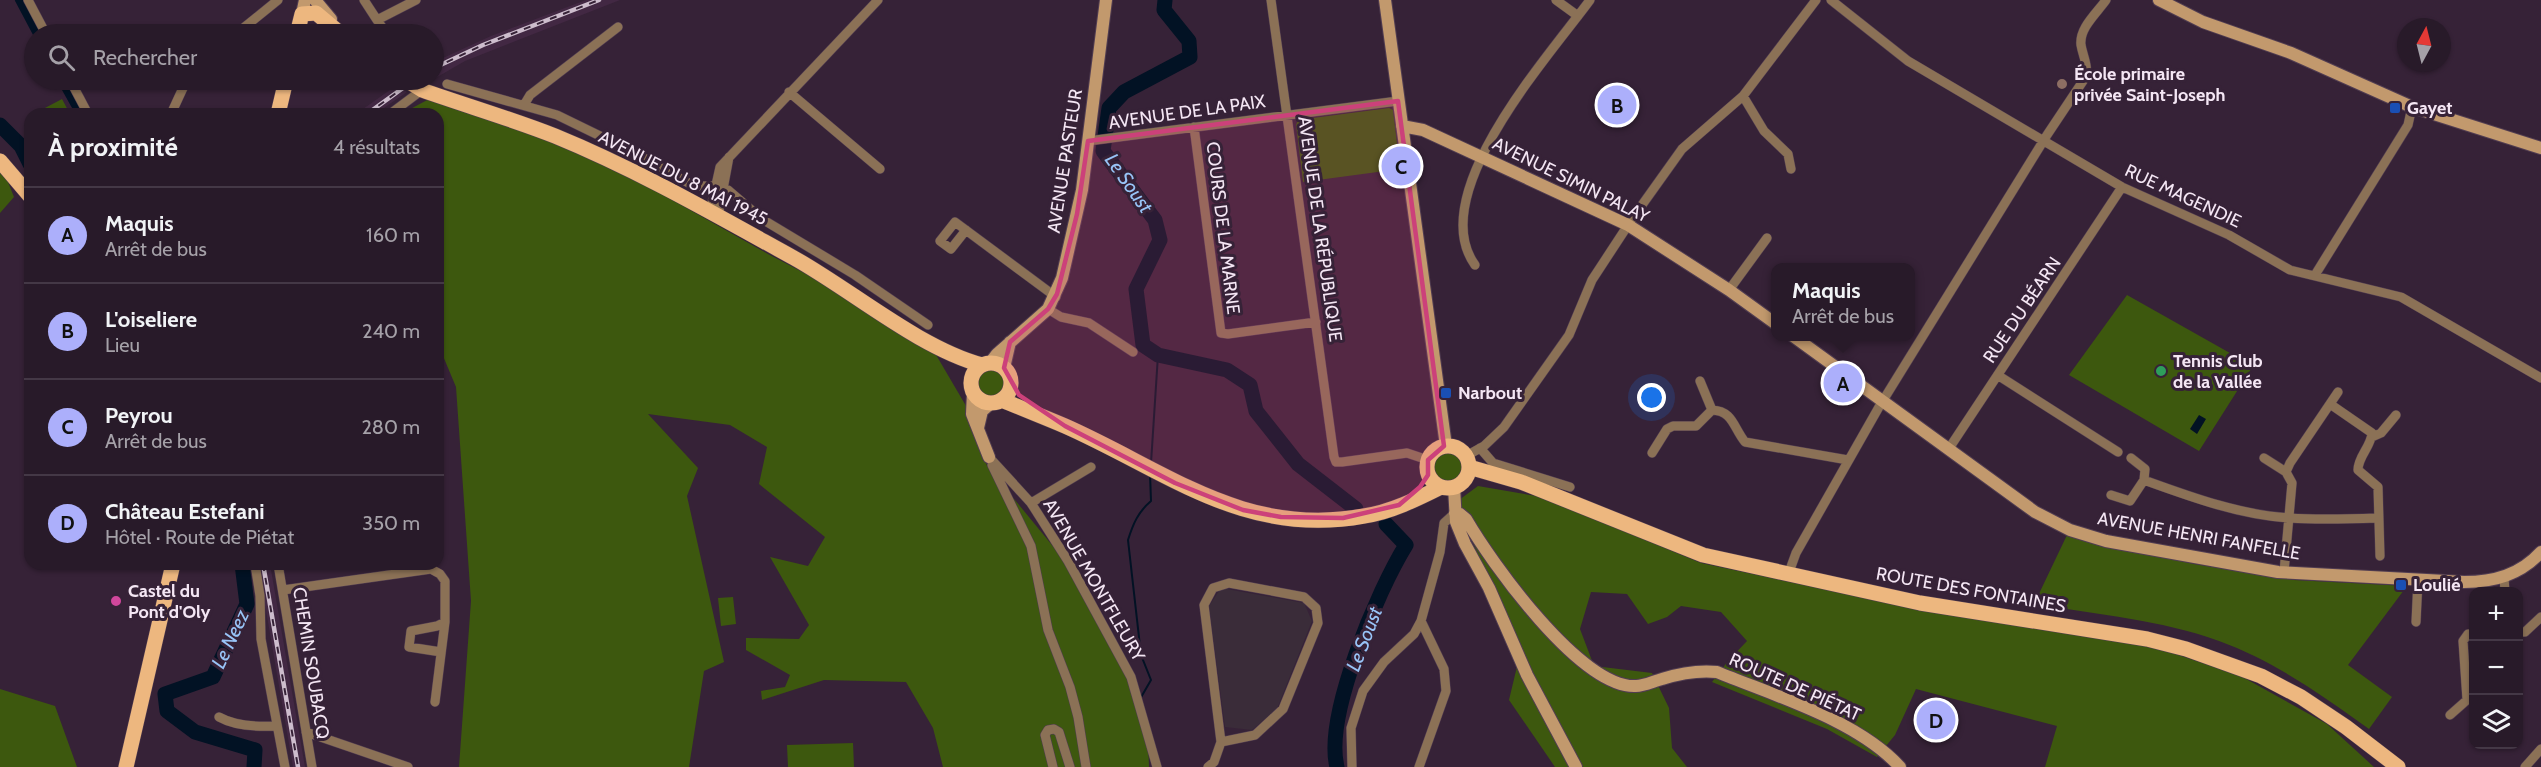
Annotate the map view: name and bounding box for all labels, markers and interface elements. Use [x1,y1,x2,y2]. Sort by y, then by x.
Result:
north arrow [2397,18,2451,72]
search box [24,24,444,90]
icon: search [45,41,78,74]
text: Rechercher [93,44,197,71]
place label: École primaire privée Saint-Joseph [2074,63,2225,106]
marker: École primaire privée Saint-Joseph [2055,77,2069,91]
pin: B [1598,82,1636,128]
street label: AVENUE PASTEUR [1043,87,1087,235]
street label: AVENUE DE LA PAIX [1107,90,1267,134]
place label: Gayet [2407,97,2452,119]
marker: Gayet [2388,101,2402,115]
street label: AVENUE DE LA RÉPUBLIQUE [1293,115,1347,343]
street label: AVENUE DU 8 MAI 1945 [595,126,771,230]
text: À proximité [48,131,178,163]
street label: AVENUE SIMIN PALAY [1489,133,1654,228]
text: 4 résultats [333,135,420,159]
street label: COURS DE LA MARNE [1202,140,1244,316]
pin: C [1382,144,1420,188]
water label: Le Soust [1100,149,1159,218]
street label: RUE MAGENDIE [2121,159,2245,233]
text: Maquis [105,210,173,237]
text: A [61,223,74,247]
text: 160 m [366,223,420,247]
text: Arrêt de bus [105,237,207,261]
street label: RUE DU BÉARN [1978,253,2066,367]
popup [1771,263,1915,341]
text: Maquis [1792,277,1861,304]
text: Arrêt de bus [1792,304,1894,328]
text: L'oiseliere [105,306,197,333]
text: B [61,319,74,343]
text: 240 m [362,319,420,343]
text: Lieu [105,333,140,357]
place label: Tennis Club de la Vallée [2173,350,2263,393]
pin: A [1824,360,1862,406]
marker: Tennis Club de la Vallée [2154,364,2168,378]
place label: Narbout [1458,382,1522,404]
your location [1637,383,1666,412]
marker: Narbout [1439,386,1453,400]
text: Peyrou [105,402,173,429]
text: C [61,415,74,439]
text: 280 m [361,415,420,439]
text: Arrêt de bus [105,429,207,453]
street label: AVENUE MONTFLEURY [1039,495,1150,666]
text: Château Estefani [105,498,265,525]
street label: AVENUE HENRI FANFELLE [2096,507,2302,565]
text: D [60,511,75,535]
text: 350 m [362,511,420,535]
text: Hôtel · Route de Piétat [105,525,294,549]
street label: ROUTE DES FONTAINES [1874,562,2068,618]
place label: Loulié [2413,574,2460,596]
marker: Loulié [2394,578,2408,592]
place label: Castel du Pont d'Oly [128,580,211,623]
street label: CHEMIN SOUBACQ [288,586,334,741]
map controls [2469,587,2523,749]
button: + [2469,587,2523,641]
marker: Castel du Pont d'Oly [109,594,123,608]
water label: Le Soust [1341,603,1388,675]
water label: Le Neez [206,605,254,672]
button: − [2469,641,2523,695]
street label: ROUTE DE PIÉTAT [1726,648,1865,726]
button: layers [2469,695,2523,749]
pin: D [1916,698,1956,742]

